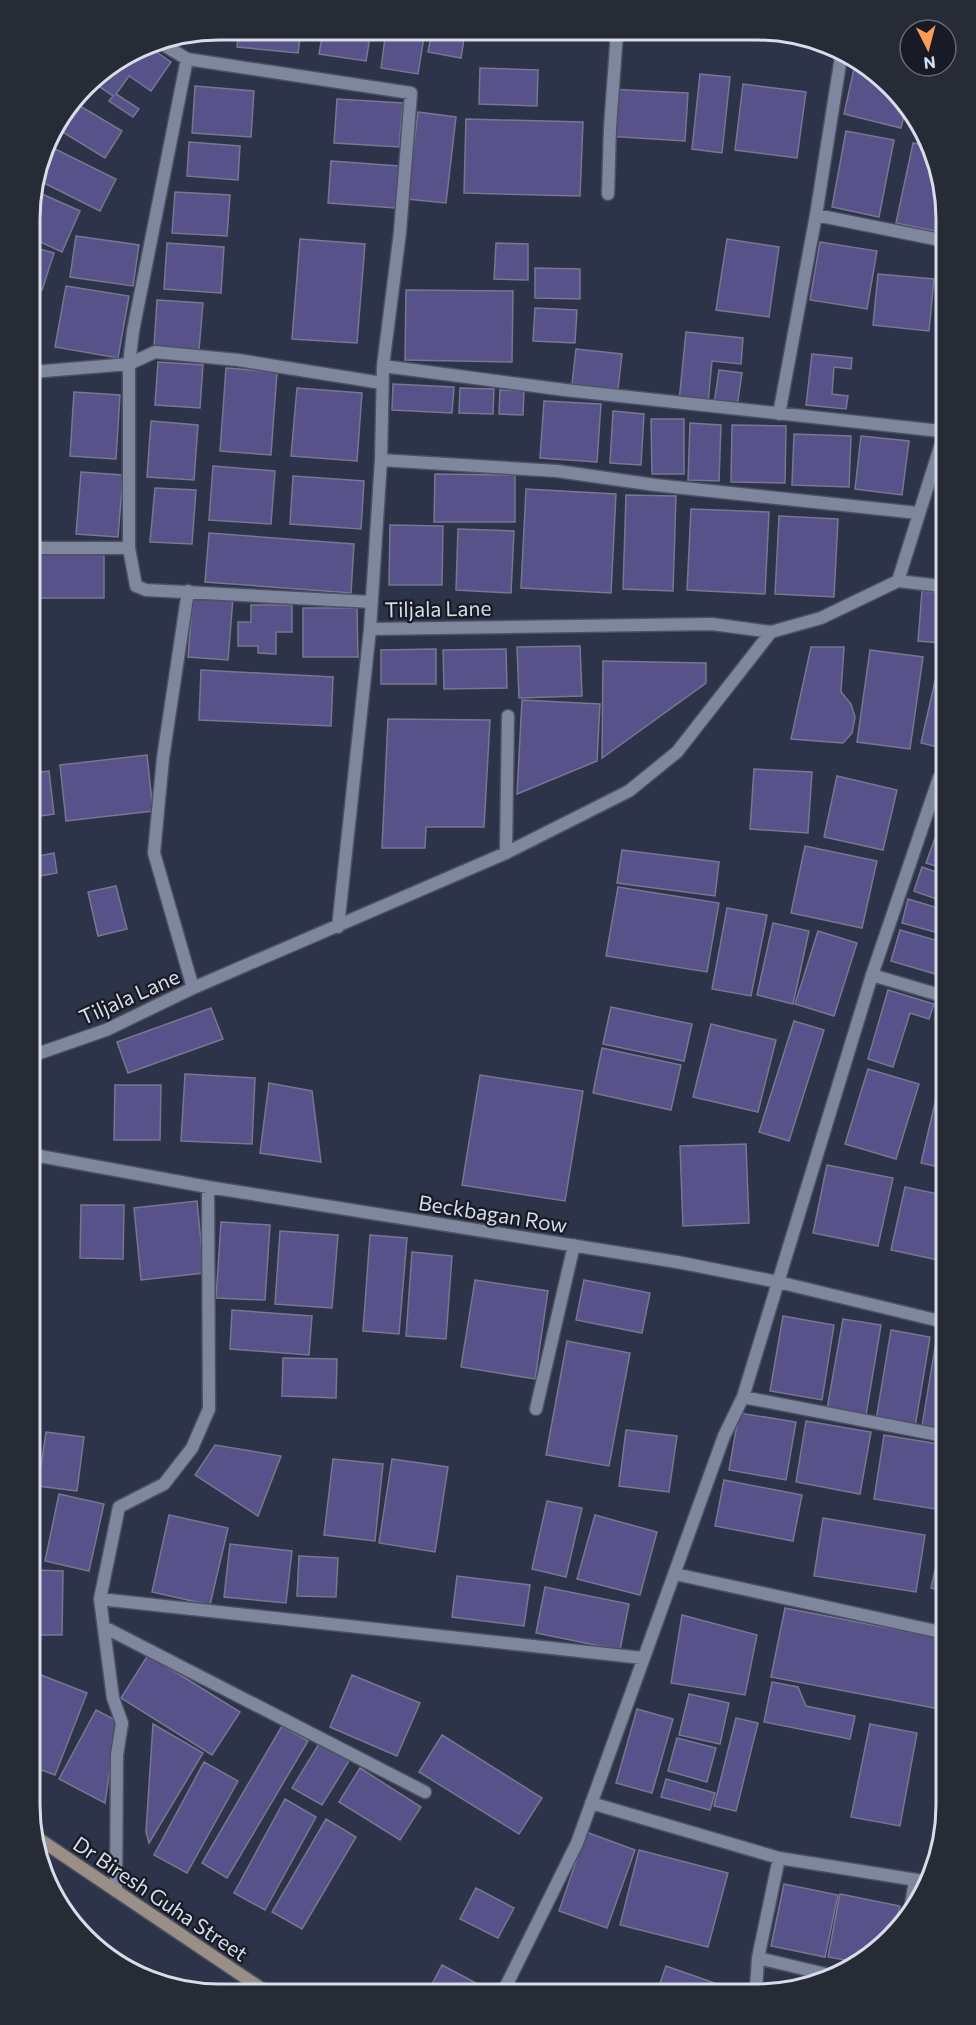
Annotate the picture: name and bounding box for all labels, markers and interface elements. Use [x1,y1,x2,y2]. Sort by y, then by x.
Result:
north arrow [898,18,958,78]
text: N [923,53,937,73]
street label: Tiljala Lane [384,595,492,621]
street label: Tiljala Lane [75,963,183,1029]
street label: Beckbagan Row [417,1189,569,1237]
street label: Dr Biresh Guha Street [69,1830,253,1966]

